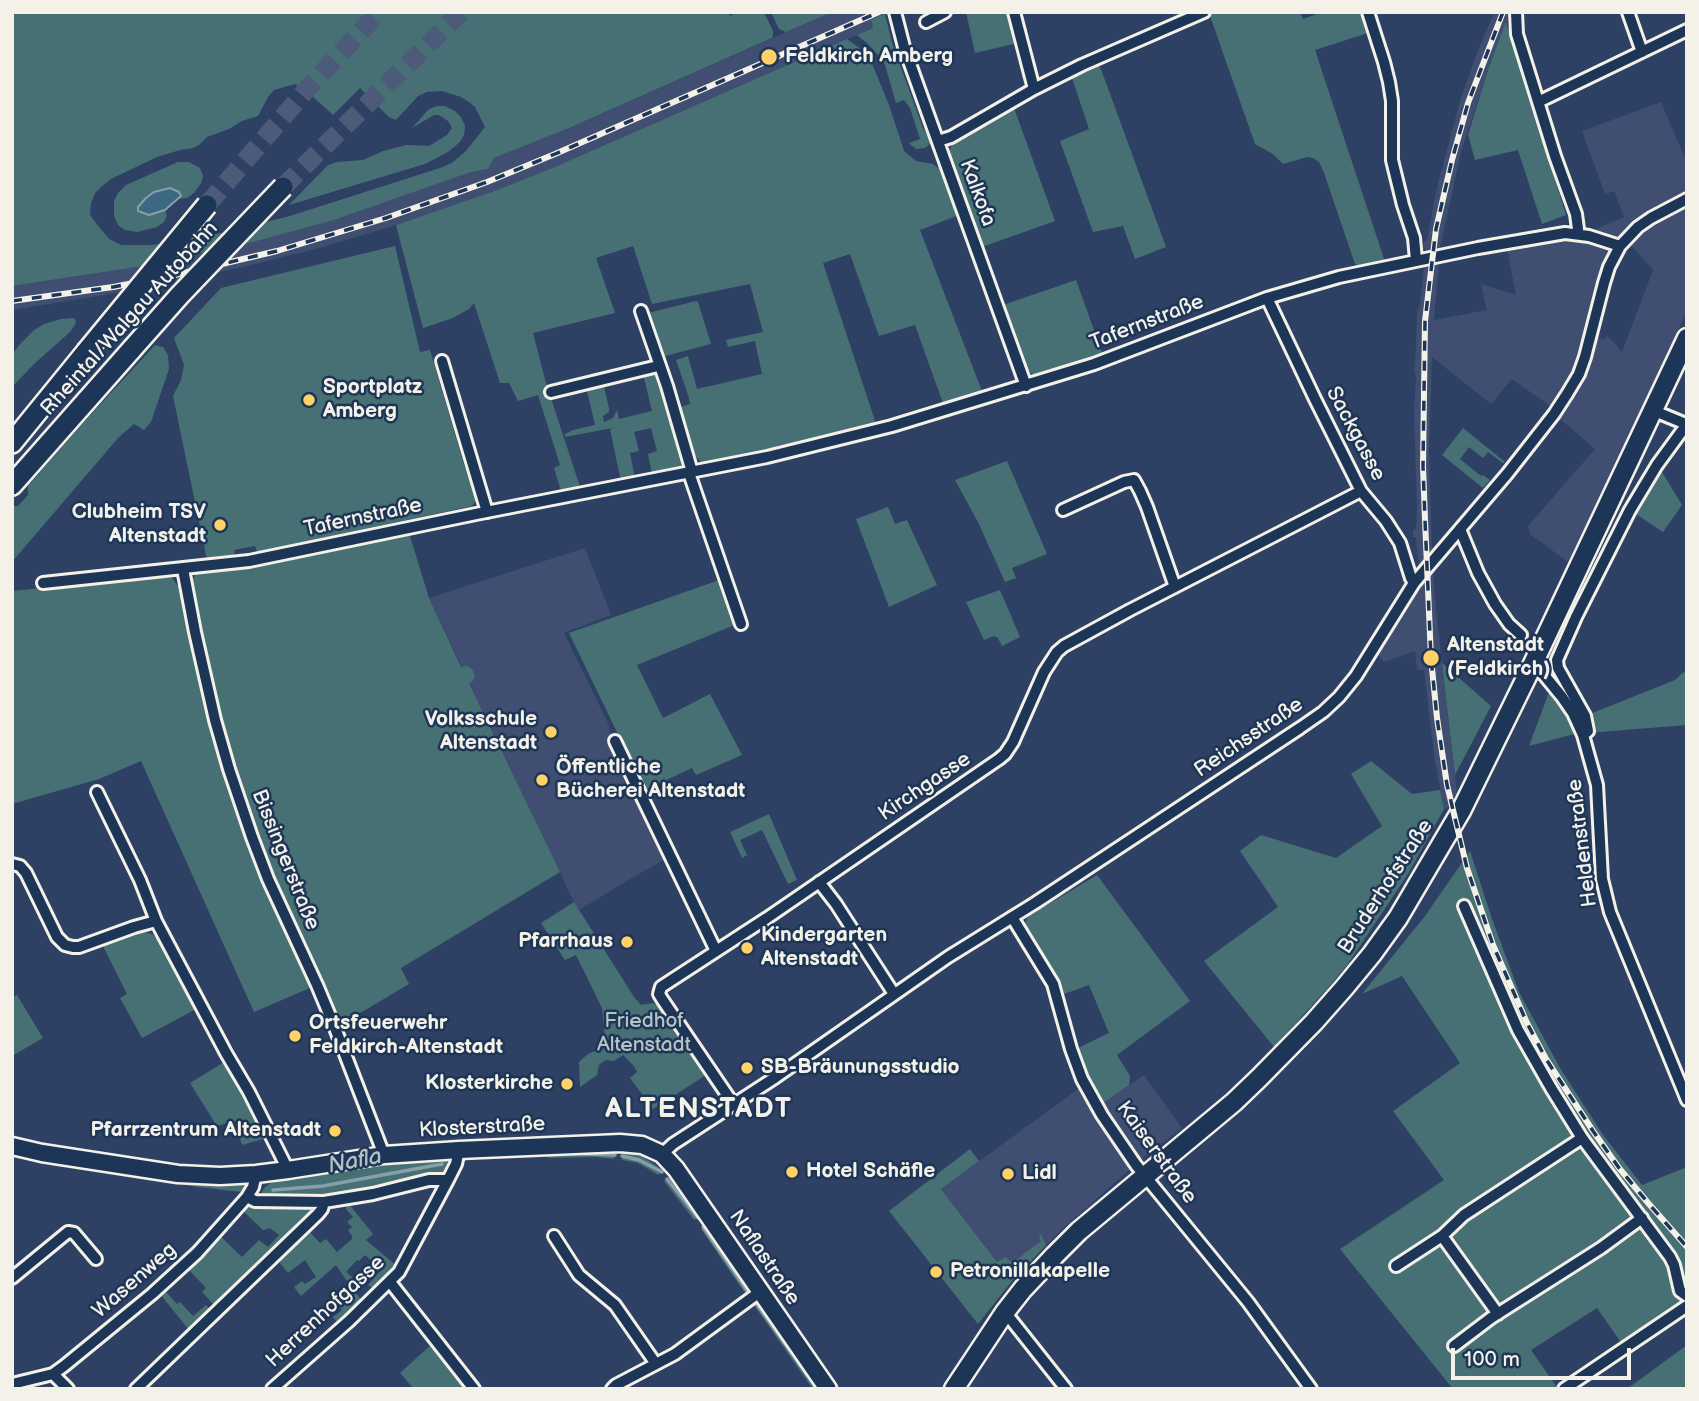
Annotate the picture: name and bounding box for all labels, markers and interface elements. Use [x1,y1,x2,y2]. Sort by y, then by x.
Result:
place label: Feldkirch Amberg [785,44,953,70]
marker: Feldkirch Amberg [759,47,779,67]
street label: Kalkofa [953,156,1001,230]
street label: Rheintal/Walgau Autobahn [36,217,224,421]
street label: Tafernstraße [1087,290,1207,356]
place label: Sportplatz Amberg [323,375,422,425]
street label: Sackgasse [1320,383,1390,485]
marker: Sportplatz Amberg [301,392,317,408]
street label: Tafernstraße [302,493,424,543]
place label: Clubheim TSV Altenstadt [72,500,206,550]
marker: Clubheim TSV Altenstadt [212,517,228,533]
place label: Altenstadt (Feldkirch) [1447,633,1550,683]
marker: Altenstadt (Feldkirch) [1421,648,1441,668]
street label: Reichsstraße [1190,692,1308,784]
place label: Volksschule Altenstadt [425,707,537,757]
marker: Volksschule Altenstadt [543,724,559,740]
street label: Kirchgasse [874,747,976,827]
place label: Öffentliche Bücherei Altenstadt [556,755,745,805]
marker: Öffentliche Bücherei Altenstadt [534,772,550,788]
street label: Heldenstraße [1563,778,1603,908]
street label: Bissingerstraße [245,786,325,934]
street label: Bruderhofstraße [1333,815,1439,959]
place label: Kindergarten Altenstadt [761,923,887,973]
place label: Pfarrhaus [518,929,613,955]
marker: Pfarrhaus [619,934,635,950]
marker: Kindergarten Altenstadt [739,940,755,956]
park label: Friedhof Altenstadt [597,1009,691,1059]
place label: Ortsfeuerwehr Feldkirch-Altenstadt [309,1011,503,1061]
marker: Ortsfeuerwehr Feldkirch-Altenstadt [287,1028,303,1044]
place label: SB-Bräunungsstudio [761,1055,960,1081]
marker: SB-Bräunungsstudio [739,1060,755,1076]
place label: Klosterkirche [425,1071,553,1097]
marker: Klosterkirche [559,1076,575,1092]
district label: ALTENSTADT [606,1093,792,1127]
street label: Kaiserstraße [1110,1097,1202,1209]
street label: Klosterstraße [418,1112,546,1144]
place label: Pfarrzentrum Altenstadt [90,1118,321,1144]
marker: Pfarrzentrum Altenstadt [327,1123,343,1139]
water label: Nafla [326,1143,384,1181]
place label: Hotel Schäfle [806,1159,935,1185]
place label: Lidl [1022,1161,1057,1187]
marker: Hotel Schäfle [784,1164,800,1180]
marker: Lidl [1000,1166,1016,1182]
street label: Naflastraße [723,1206,805,1310]
street label: Wasenweg [88,1238,182,1324]
street label: Herrenhofgasse [261,1251,391,1373]
place label: Petronillakapelle [950,1259,1110,1285]
marker: Petronillakapelle [928,1264,944,1280]
scale bar [1454,1334,1634,1378]
text: 100 m [1464,1347,1520,1372]

